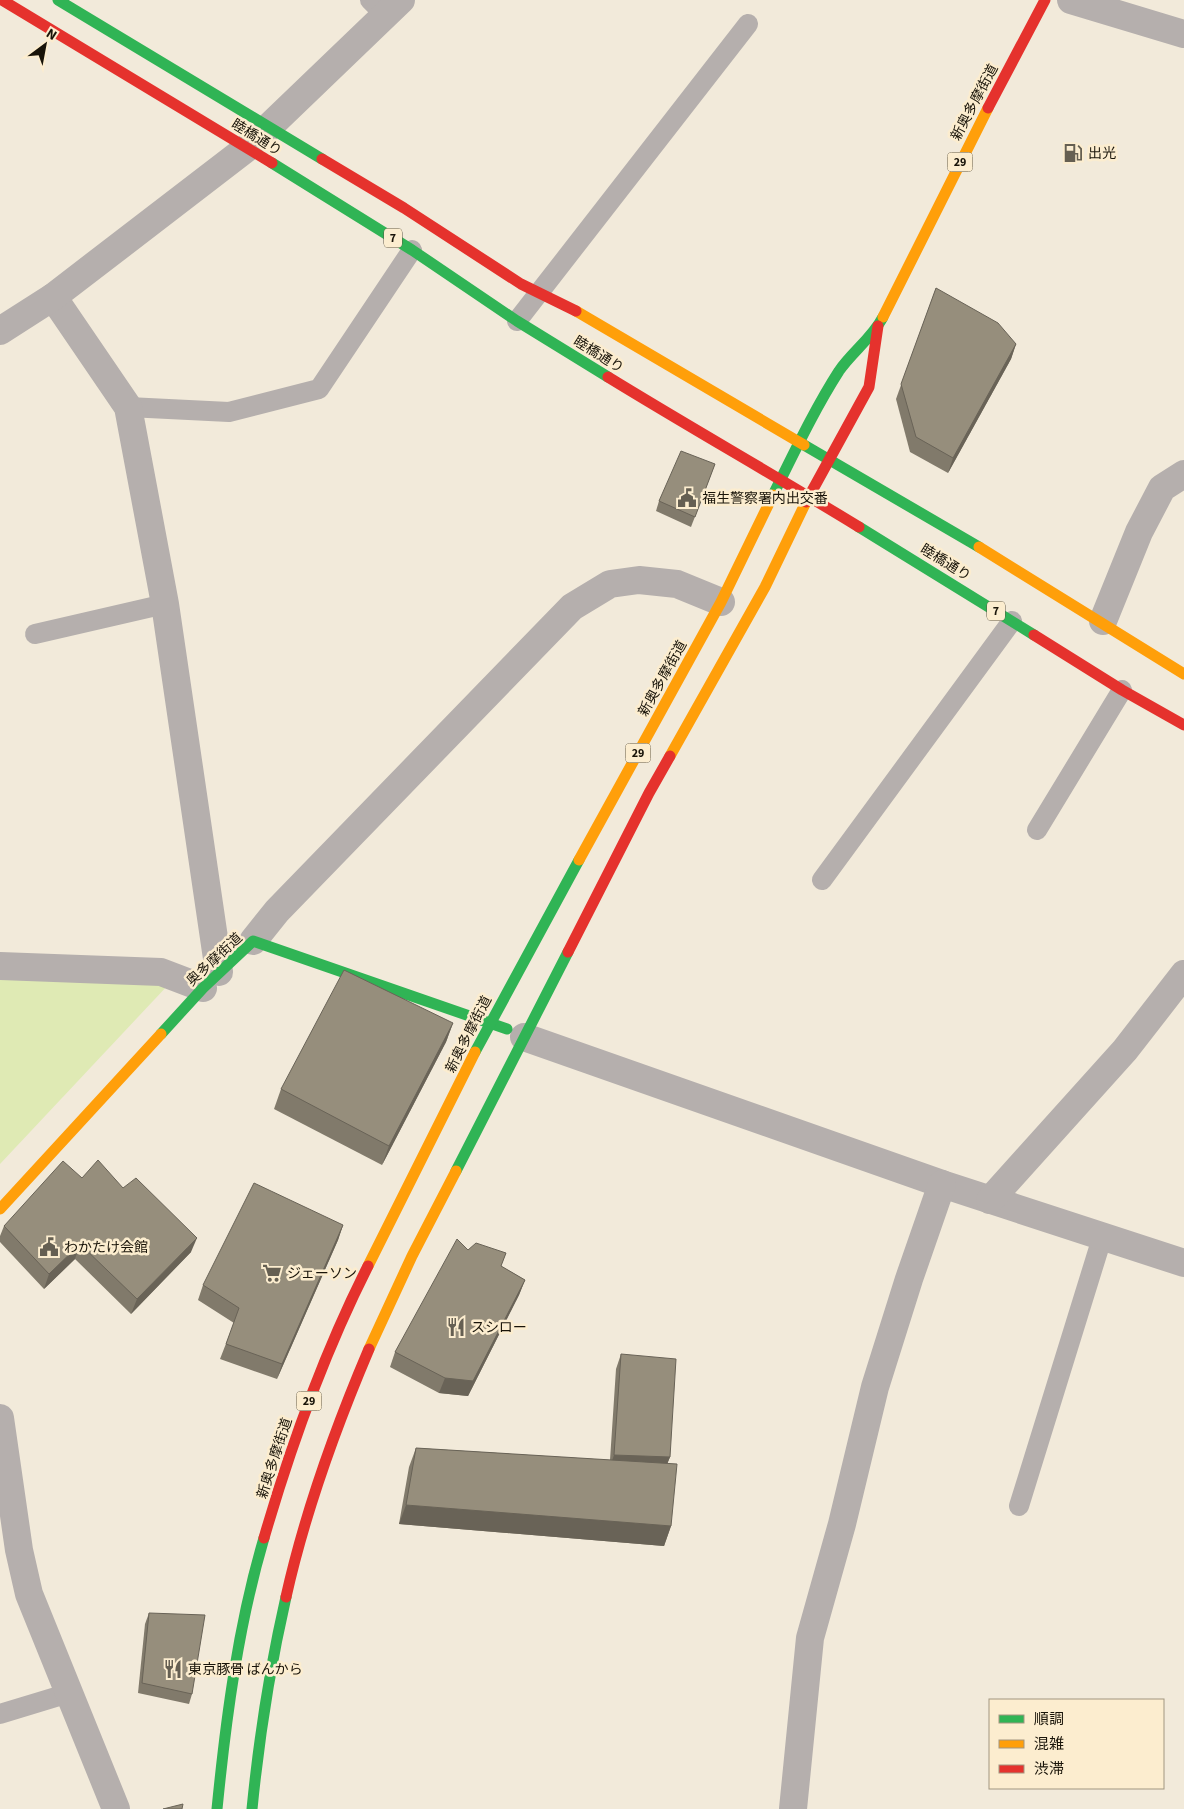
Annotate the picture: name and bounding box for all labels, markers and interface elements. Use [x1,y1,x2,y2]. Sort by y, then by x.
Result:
north arrow [20,20,70,70]
text: N [42,24,61,46]
street label: 新奥多摩街道 [946,61,1003,144]
street label: 睦橋通り [227,115,286,161]
fuel station icon: 出光 [1062,142,1084,164]
place label: 出光 [1088,144,1116,164]
road number: 29 [948,152,972,172]
road number: 7 [384,228,402,248]
street label: 睦橋通り [569,332,628,378]
public building icon: 福生警察署内出交番 [676,487,698,509]
place label: 福生警察署内出交番 [702,489,828,509]
street label: 睦橋通り [916,540,975,586]
road number: 7 [987,602,1005,620]
street label: 新奥多摩街道 [634,637,692,720]
road number: 29 [626,744,650,762]
street label: 奥多摩街道 [182,929,247,991]
street label: 新奥多摩街道 [441,992,497,1076]
public building icon: わかたけ会館 [38,1236,60,1258]
place label: わかたけ会館 [64,1238,148,1258]
supermarket icon: ジェーソン [261,1262,283,1284]
place label: ジェーソン [287,1264,357,1284]
restaurant icon: スシロー [445,1316,467,1338]
place label: スシロー [471,1318,527,1338]
road number: 29 [296,1392,322,1410]
street label: 新奥多摩街道 [252,1415,297,1501]
restaurant icon: 東京豚骨 ばんから [162,1658,184,1680]
place label: 東京豚骨 ばんから [188,1660,303,1680]
legend [989,1699,1164,1789]
text: 順調 [1034,1709,1064,1730]
text: 混雑 [1034,1734,1064,1755]
text: 渋滞 [1034,1759,1064,1780]

